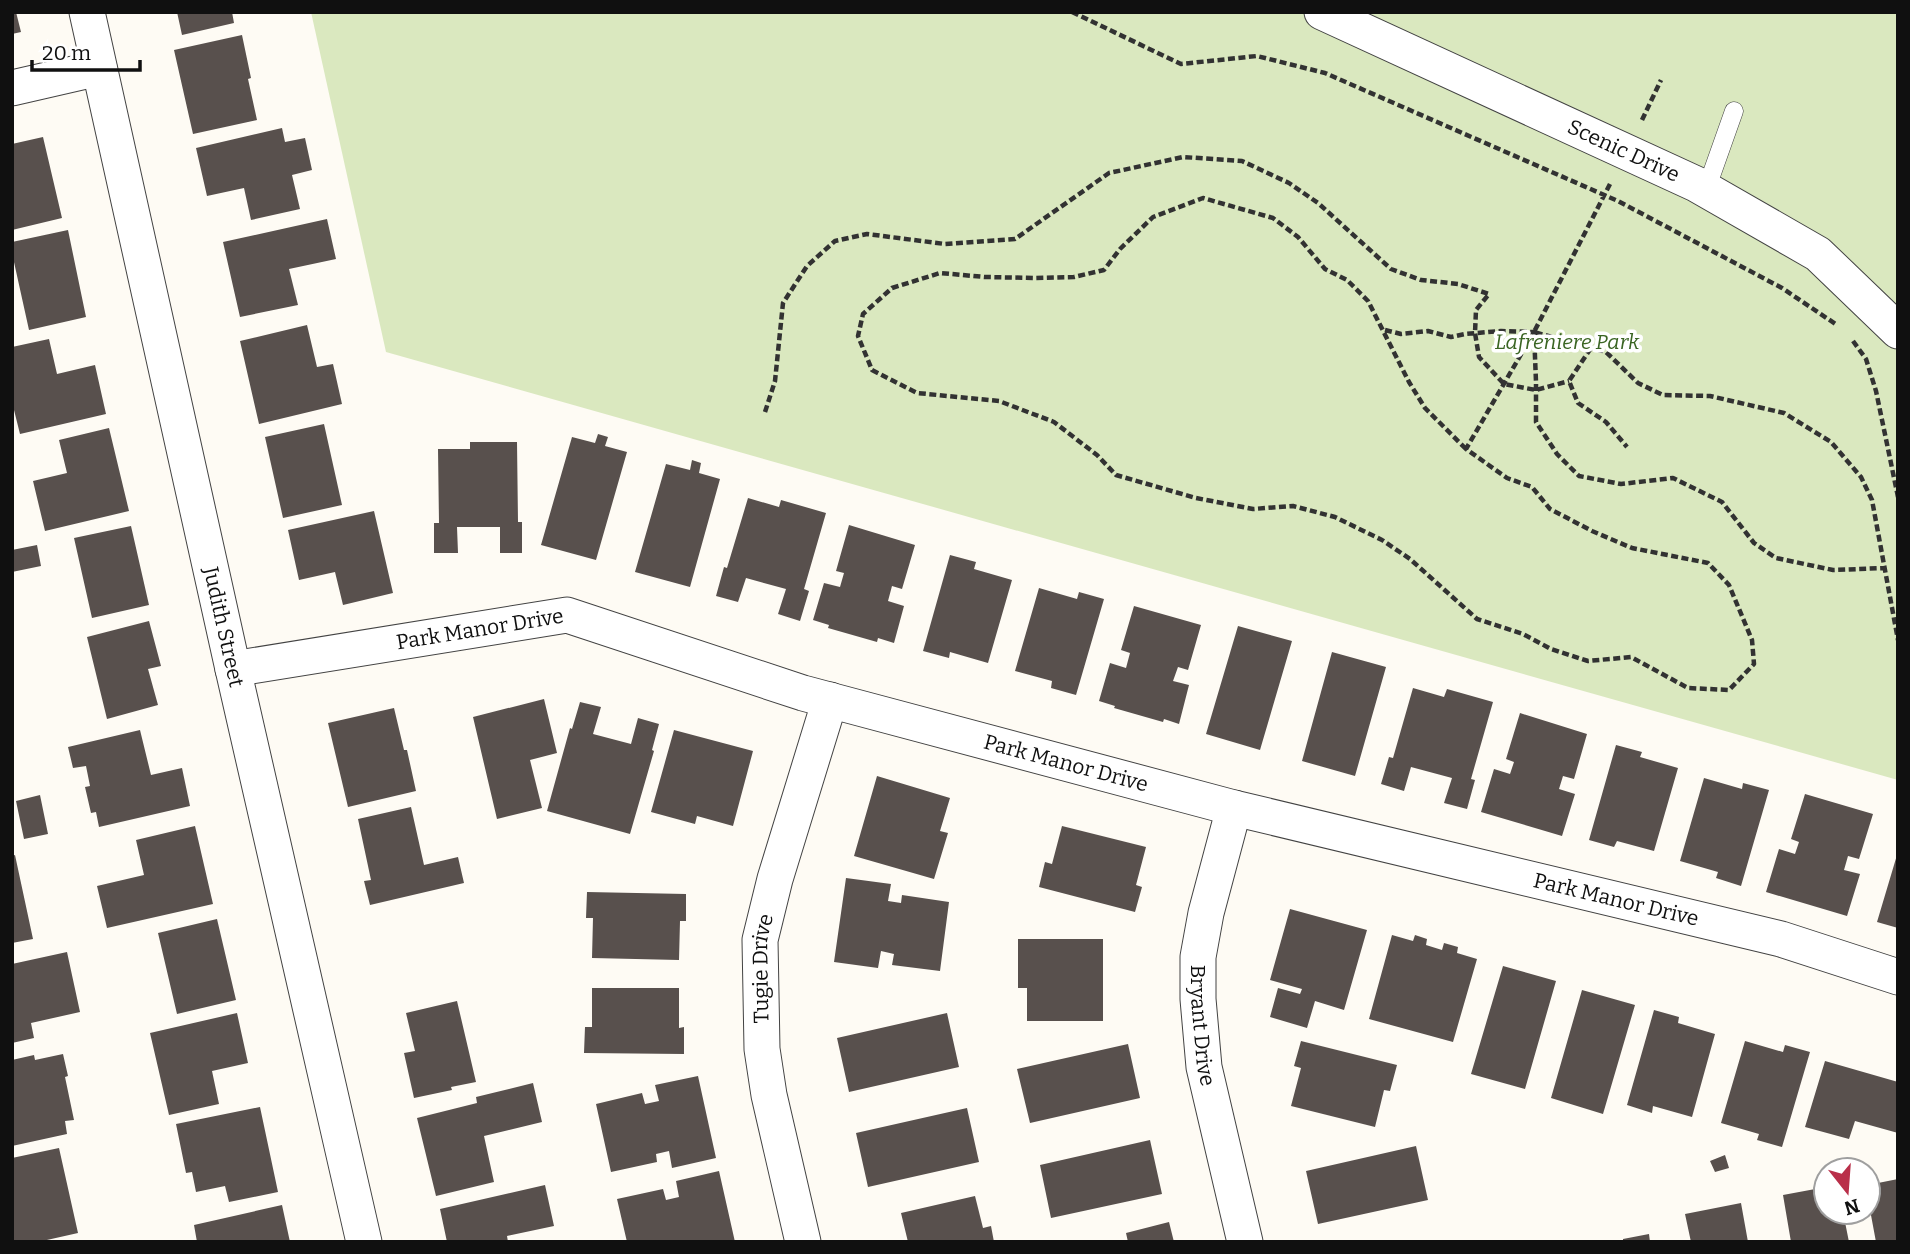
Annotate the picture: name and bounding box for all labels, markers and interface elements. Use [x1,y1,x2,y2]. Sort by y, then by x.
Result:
scale bar [32,28,140,72]
text: 20 m [42,40,91,66]
street label: Scenic Drive [1563,114,1684,188]
park label: Lafreniere Park [1495,329,1640,355]
street label: Judith Street [197,563,250,690]
street label: Park Manor Drive [394,603,565,655]
street label: Park Manor Drive [981,729,1151,798]
street label: Park Manor Drive [1531,867,1701,932]
street label: Tugie Drive [747,911,779,1024]
street label: Bryant Drive [1185,965,1221,1089]
north arrow [1812,1156,1882,1226]
text: N [1841,1194,1862,1220]

